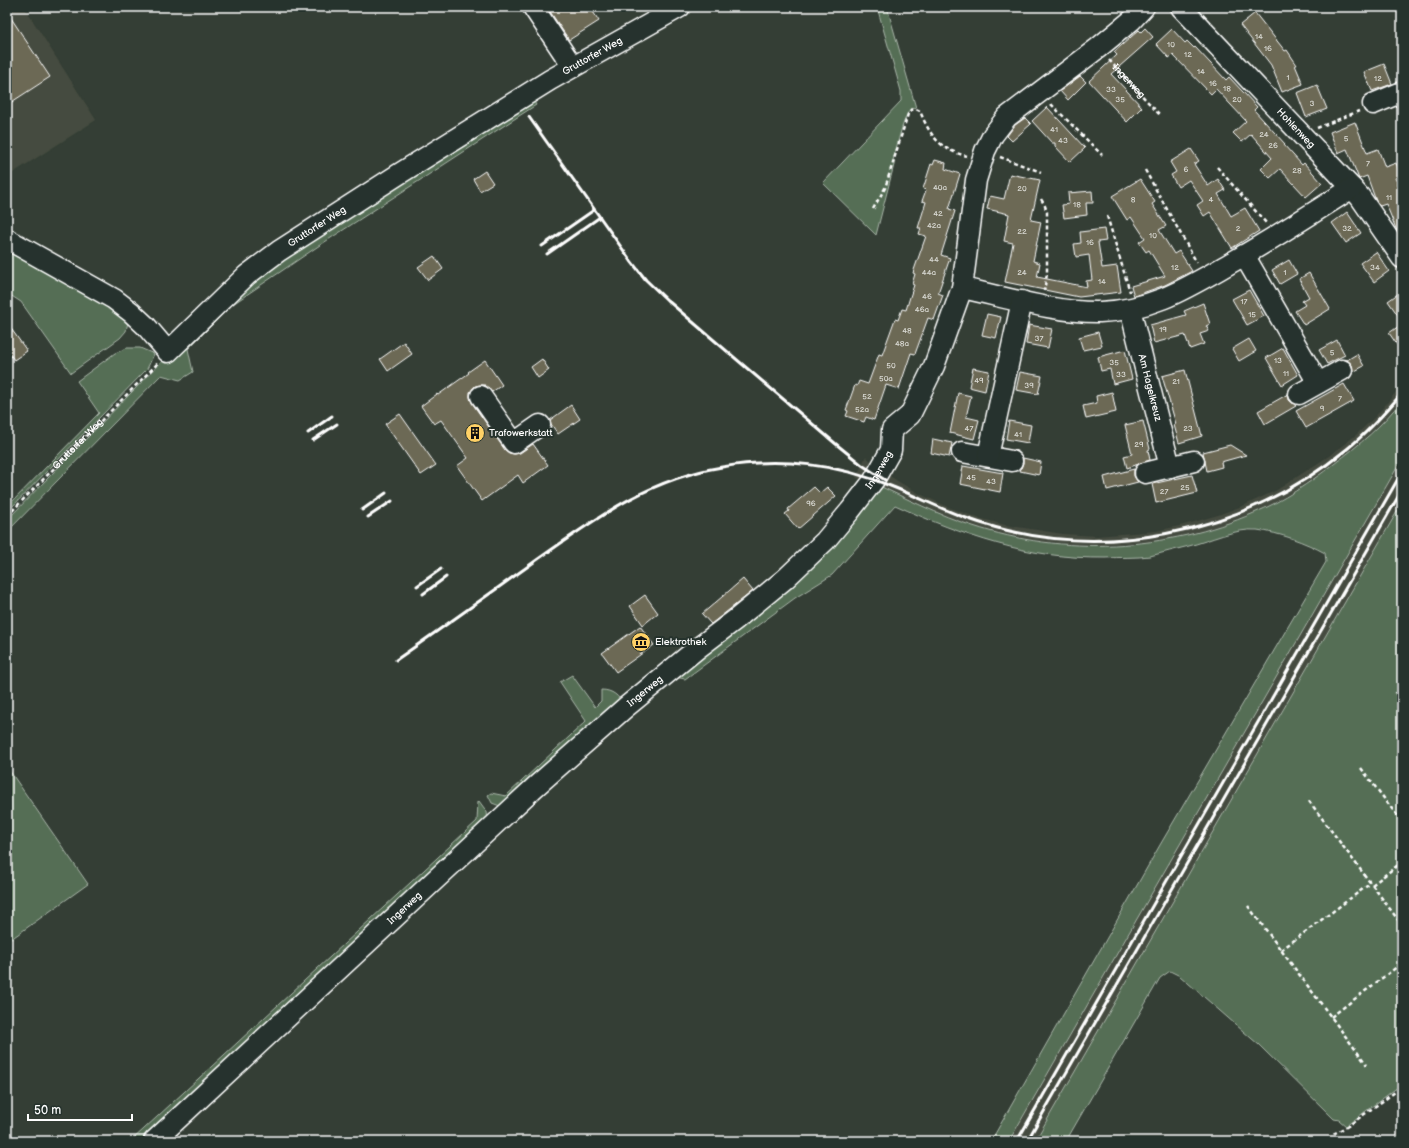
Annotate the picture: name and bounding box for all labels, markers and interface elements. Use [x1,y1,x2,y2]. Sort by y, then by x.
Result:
house number: 14 [1255,32,1263,41]
street label: Gruttorfer Weg [560,35,625,78]
house number: 10 [1167,40,1175,49]
house number: 16 [1264,44,1272,53]
house number: 12 [1184,50,1192,59]
street label: Ingerweg [1110,62,1148,101]
house number: 14 [1197,67,1205,76]
house number: 1 [1286,73,1290,82]
house number: 12 [1374,74,1382,83]
house number: 16 [1209,79,1217,88]
house number: 18 [1223,84,1231,93]
house number: 33 [1106,85,1116,94]
house number: 35 [1115,95,1125,104]
house number: 20 [1232,95,1242,104]
house number: 3 [1310,99,1315,108]
street label: Hohlenweg [1274,106,1318,151]
house number: 41 [1050,125,1058,134]
house number: 24 [1259,130,1269,139]
house number: 5 [1344,134,1349,143]
house number: 43 [1058,136,1068,145]
house number: 26 [1268,141,1278,150]
house number: 7 [1366,159,1370,168]
house number: 6 [1184,165,1189,174]
house number: 28 [1292,166,1302,175]
house number: 40a [933,183,948,192]
house number: 20 [1017,184,1027,193]
house number: 11 [1386,193,1392,202]
house number: 8 [1131,195,1136,204]
house number: 4 [1209,195,1214,204]
house number: 18 [1073,200,1081,209]
street label: Gruttorfer Weg [286,203,348,250]
house number: 42 [933,209,943,218]
house number: 42a [927,221,942,230]
house number: 2 [1236,224,1241,233]
house number: 32 [1342,224,1352,233]
house number: 22 [1017,227,1027,236]
house number: 10 [1149,231,1157,240]
house number: 16 [1086,238,1094,247]
house number: 44 [929,255,939,264]
house number: 12 [1171,263,1179,272]
house number: 34 [1370,263,1380,272]
house number: 44a [922,268,937,277]
house number: 24 [1017,268,1027,277]
house number: 1 [1283,268,1287,277]
house number: 14 [1098,277,1106,286]
house number: 46 [922,292,932,301]
house number: 17 [1240,297,1248,306]
house number: 46a [915,305,930,314]
house number: 15 [1248,310,1256,319]
house number: 19 [1159,325,1167,334]
house number: 48 [902,326,912,335]
house number: 37 [1035,334,1043,343]
house number: 48a [895,339,910,348]
house number: 5 [1330,348,1335,357]
street label: Am Hagelkreuz [1136,353,1164,423]
house number: 13 [1274,356,1282,365]
house number: 35 [1109,358,1119,367]
house number: 50 [886,361,896,370]
house number: 11 [1283,369,1289,378]
house number: 33 [1116,370,1126,379]
house number: 50a [879,374,893,383]
house number: 49 [974,376,984,385]
house number: 21 [1172,377,1180,386]
house number: 39 [1024,381,1034,390]
house number: 52 [862,392,872,401]
house number: 7 [1338,394,1342,403]
house number: 9 [1320,404,1325,413]
house number: 52a [855,405,869,414]
street label: Gruttorfer Weg [50,416,106,472]
building icon: Trafowerkstatt [464,422,486,444]
house number: 47 [965,424,973,433]
house number: 23 [1183,424,1193,433]
place label: Trafowerkstatt [489,427,553,439]
house number: 41 [1014,430,1022,439]
house number: 29 [1134,440,1144,449]
street label: Ingerweg [863,449,895,492]
house number: 45 [966,473,976,482]
house number: 43 [986,477,996,486]
house number: 25 [1180,483,1190,492]
house number: 27 [1160,487,1168,496]
house number: 96 [806,499,816,508]
museum icon: Elektrothek [630,631,652,653]
place label: Elektrothek [655,636,706,648]
street label: Ingerweg [625,673,666,709]
street label: Ingerweg [385,889,424,927]
scale bar [28,1096,132,1122]
text: 50 m [34,1103,61,1118]

